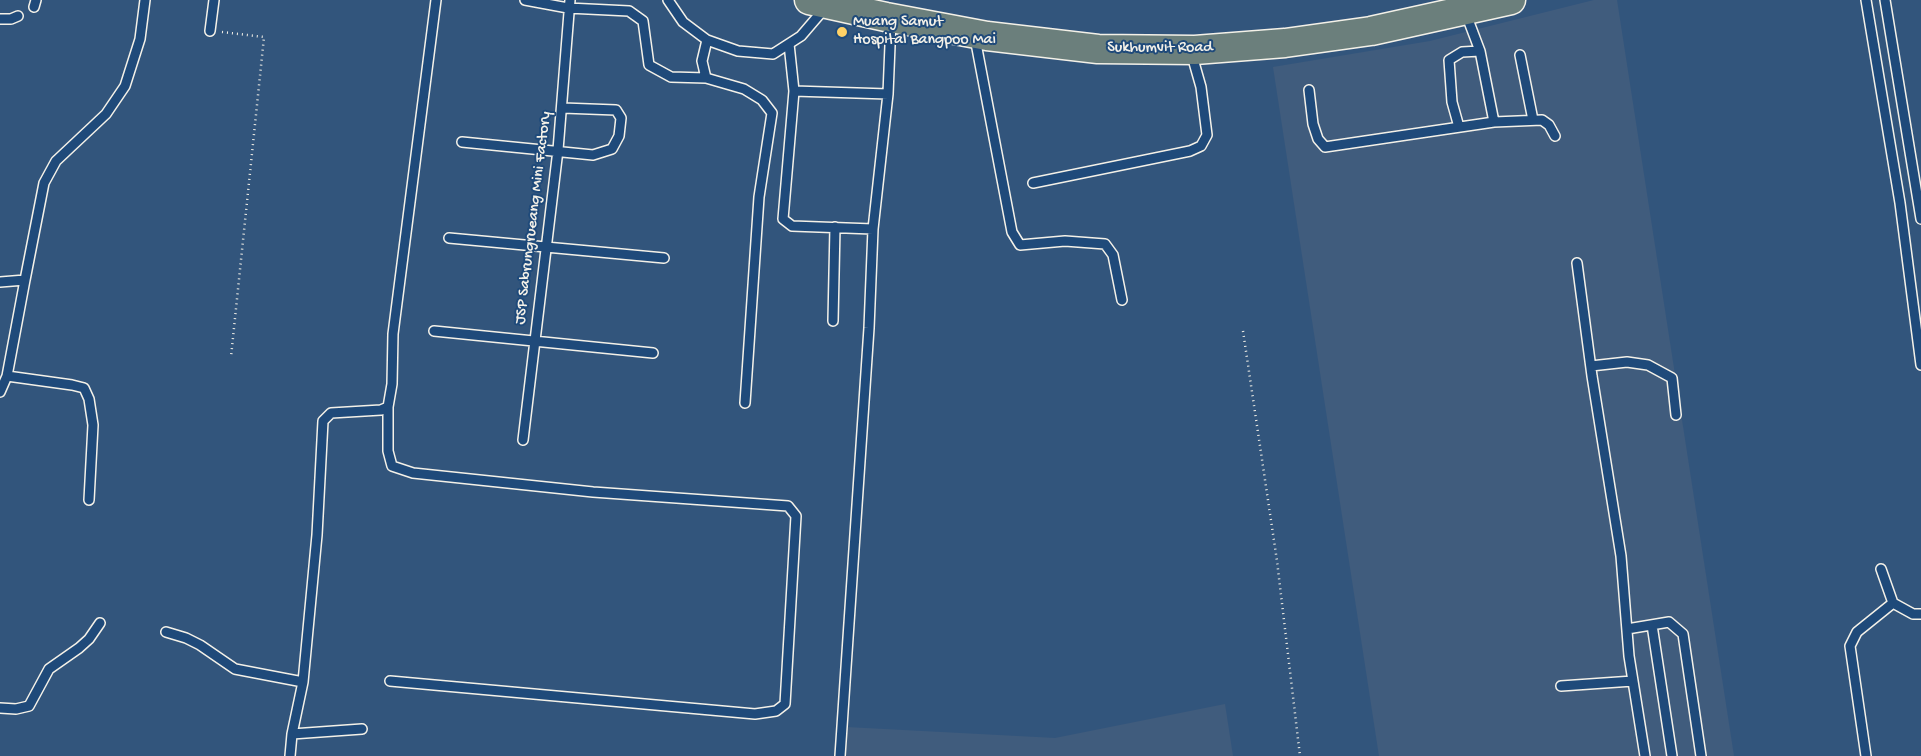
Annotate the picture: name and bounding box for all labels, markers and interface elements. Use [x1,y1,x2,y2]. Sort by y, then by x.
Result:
place label: Muang Samut Hospital Bangpoo Mai [853,13,996,51]
marker: Muang Samut Hospital Bangpoo Mai [835,25,849,39]
street label: Sukhumvit Road [1107,39,1213,59]
street label: JSP Sabrungrueang Mini Factory [511,110,557,326]

